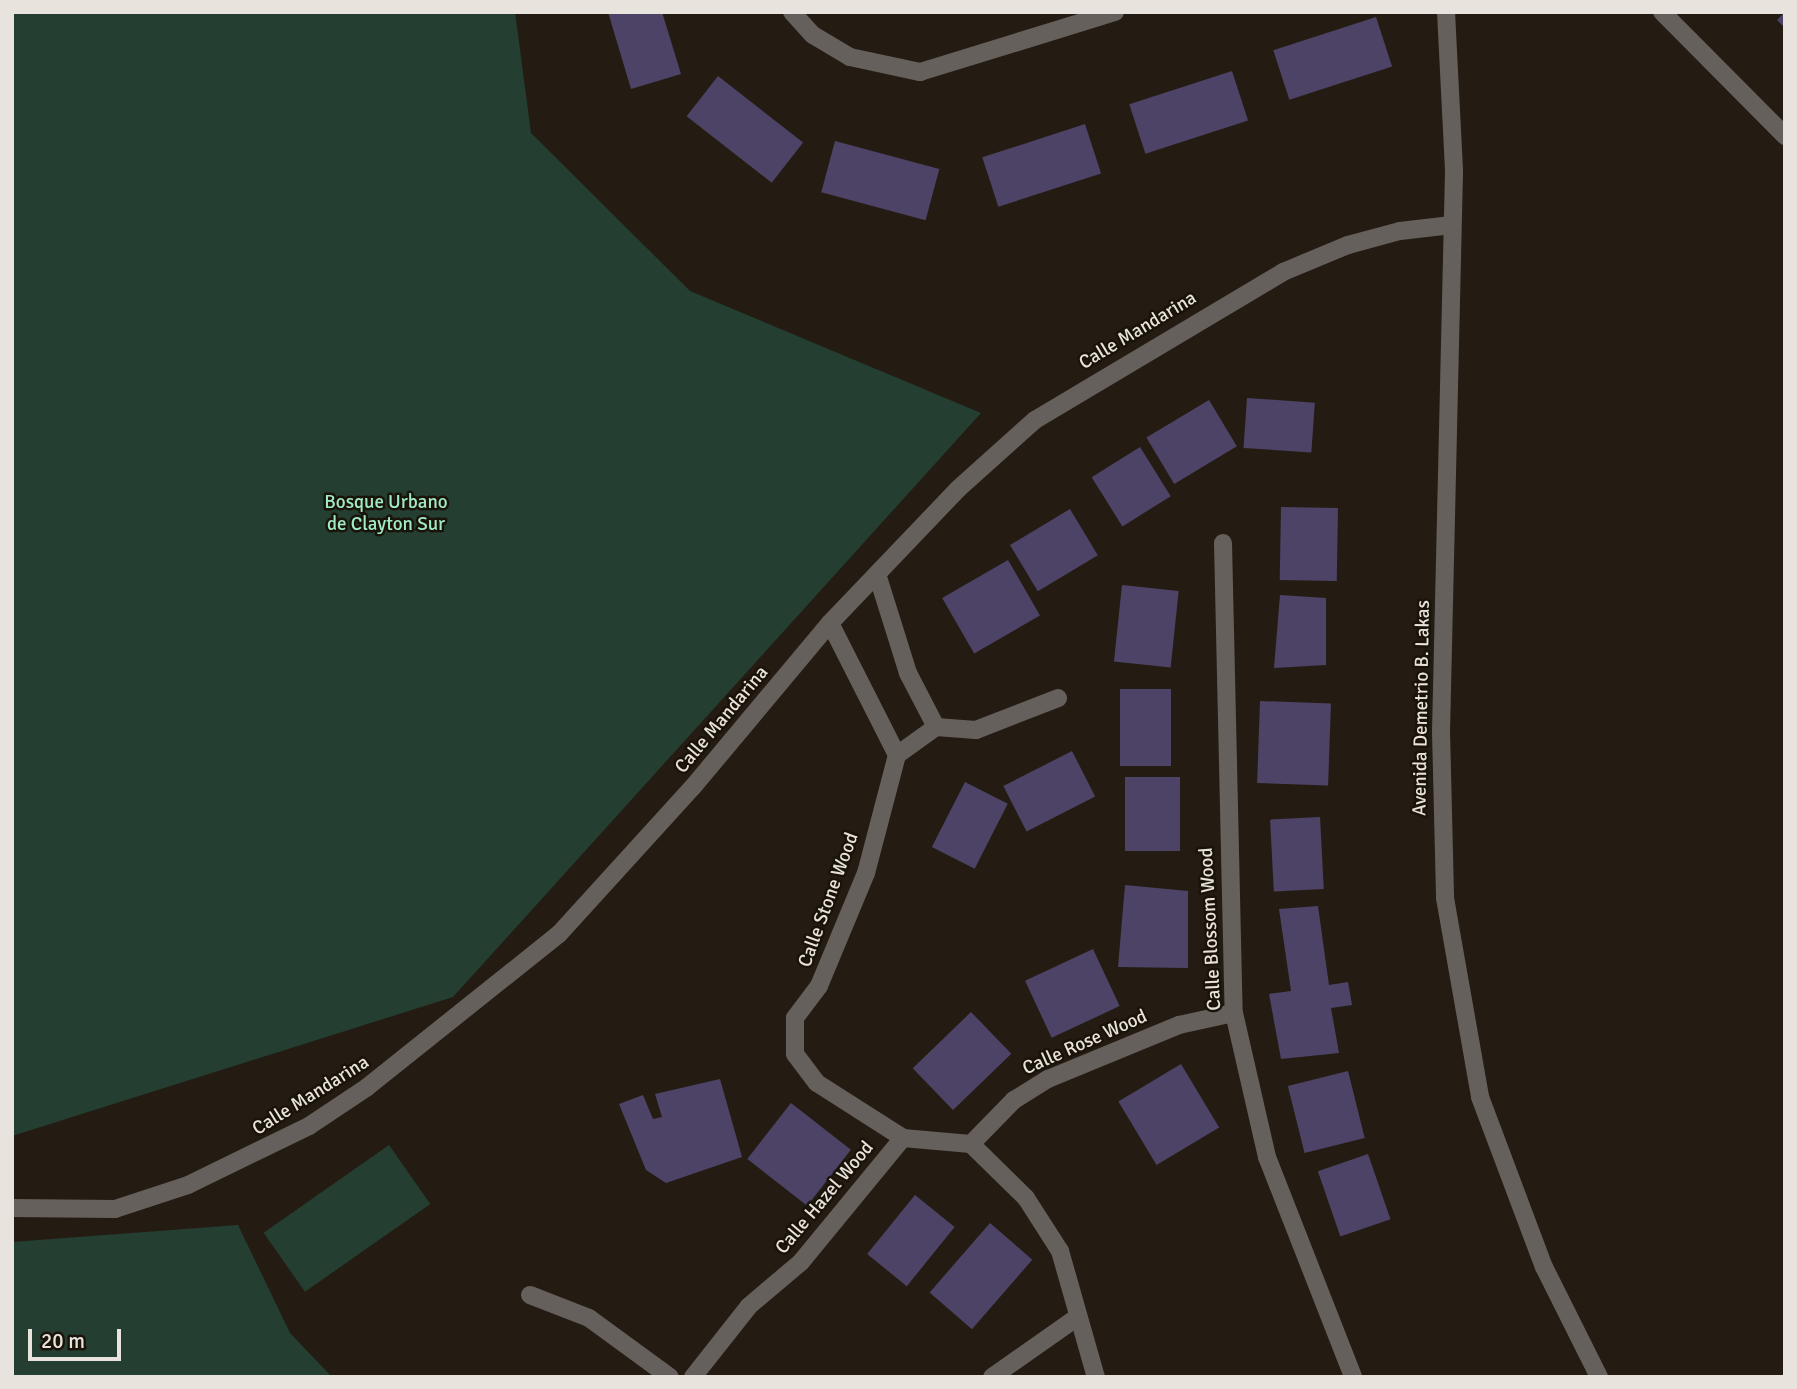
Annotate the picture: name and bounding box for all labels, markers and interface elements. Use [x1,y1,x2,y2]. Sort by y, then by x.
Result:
street label: Calle Mandarina [1075,287,1201,375]
park label: Bosque Urbano de Clayton Sur [324,492,448,536]
street label: Avenida Demetrio B. Lakas [1409,600,1435,816]
street label: Calle Mandarina [671,662,773,778]
street label: Calle Stone Wood [794,830,864,970]
street label: Calle Blossom Wood [1195,847,1227,1011]
street label: Calle Rose Wood [1019,1005,1151,1081]
street label: Calle Mandarina [249,1051,373,1141]
street label: Calle Hazel Wood [771,1137,879,1259]
scale bar [32,1316,124,1360]
text: 20 m [41,1328,85,1354]

